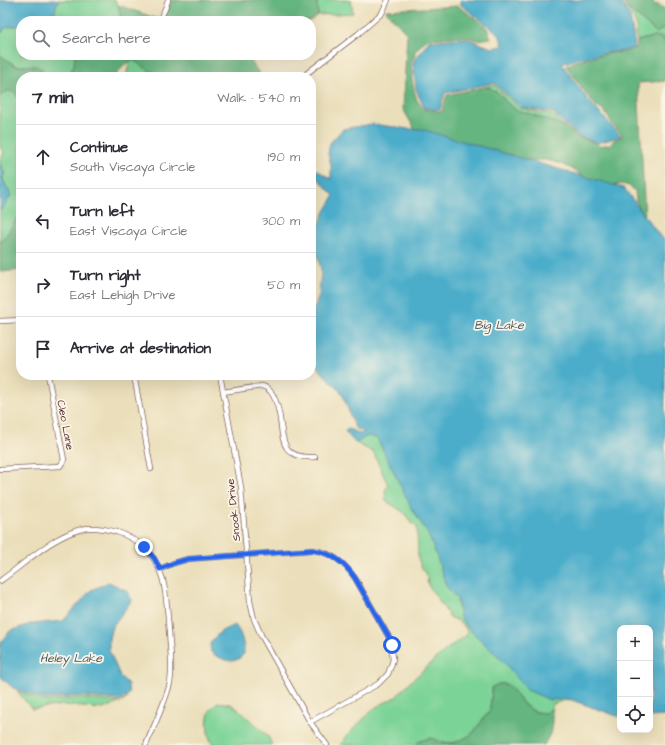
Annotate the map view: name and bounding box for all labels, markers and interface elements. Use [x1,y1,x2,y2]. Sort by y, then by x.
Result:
search box [16,16,316,60]
icon: search [30,27,52,49]
text: Search here [62,28,151,49]
text: 7 min [32,86,74,110]
text: Walk · 540 m [217,89,300,107]
text: Continue [70,137,128,158]
icon: ahead [32,146,54,168]
text: 190 m [267,148,300,166]
text: South Viscaya Circle [70,158,195,176]
text: Turn left [70,201,134,222]
icon: left [32,210,54,232]
text: 300 m [262,212,300,230]
text: East Viscaya Circle [70,222,187,240]
text: Turn right [70,265,141,286]
icon: right [32,274,54,296]
text: 50 m [267,276,300,294]
text: East Lehigh Drive [70,286,175,304]
water label: Big Lake [474,317,524,335]
icon: arrive [32,338,54,360]
text: Arrive at destination [70,338,211,359]
street label: Cleo Lane [53,399,78,451]
street label: Snook Drive [223,478,244,542]
route end [135,538,153,556]
map controls [617,625,653,733]
button: + [617,625,653,661]
route start [383,636,401,654]
water label: Heley Lake [40,650,102,667]
button: − [617,661,653,697]
button: locate [617,697,653,733]

